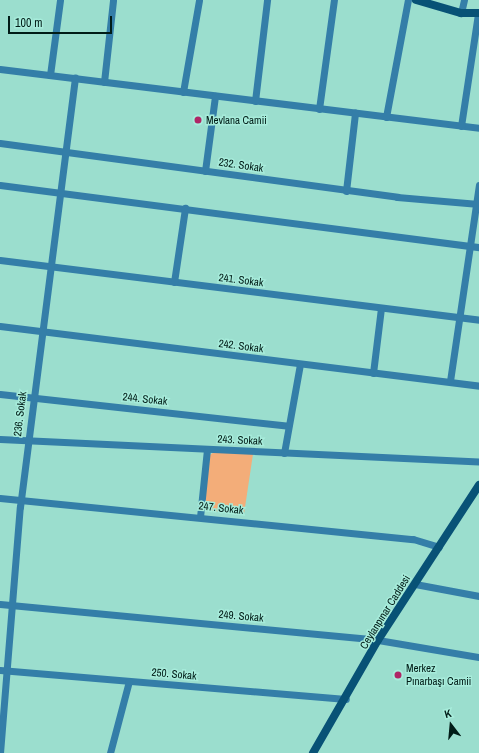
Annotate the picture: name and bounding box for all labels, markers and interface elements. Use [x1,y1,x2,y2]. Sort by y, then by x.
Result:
scale bar [10,8,114,34]
text: 100 m [15,15,42,31]
place label: Mevlana Camii [206,113,267,127]
marker: Mevlana Camii [193,115,203,125]
street label: 232. Sokak [218,155,264,175]
street label: 241. Sokak [218,271,264,289]
street label: 242. Sokak [218,337,264,355]
street label: 244. Sokak [122,390,168,408]
street label: 236. Sokak [11,391,29,437]
street label: 243. Sokak [217,432,263,448]
street label: 247. Sokak [198,499,244,517]
street label: Ceylanpınar Caddesi [357,573,413,651]
street label: 249. Sokak [218,607,264,625]
place label: Merkez Pınarbaşı Camii [406,662,471,688]
street label: 250. Sokak [151,665,197,683]
marker: Merkez Pınarbaşı Camii [393,670,403,680]
north arrow [431,705,471,745]
text: K [443,706,453,721]

